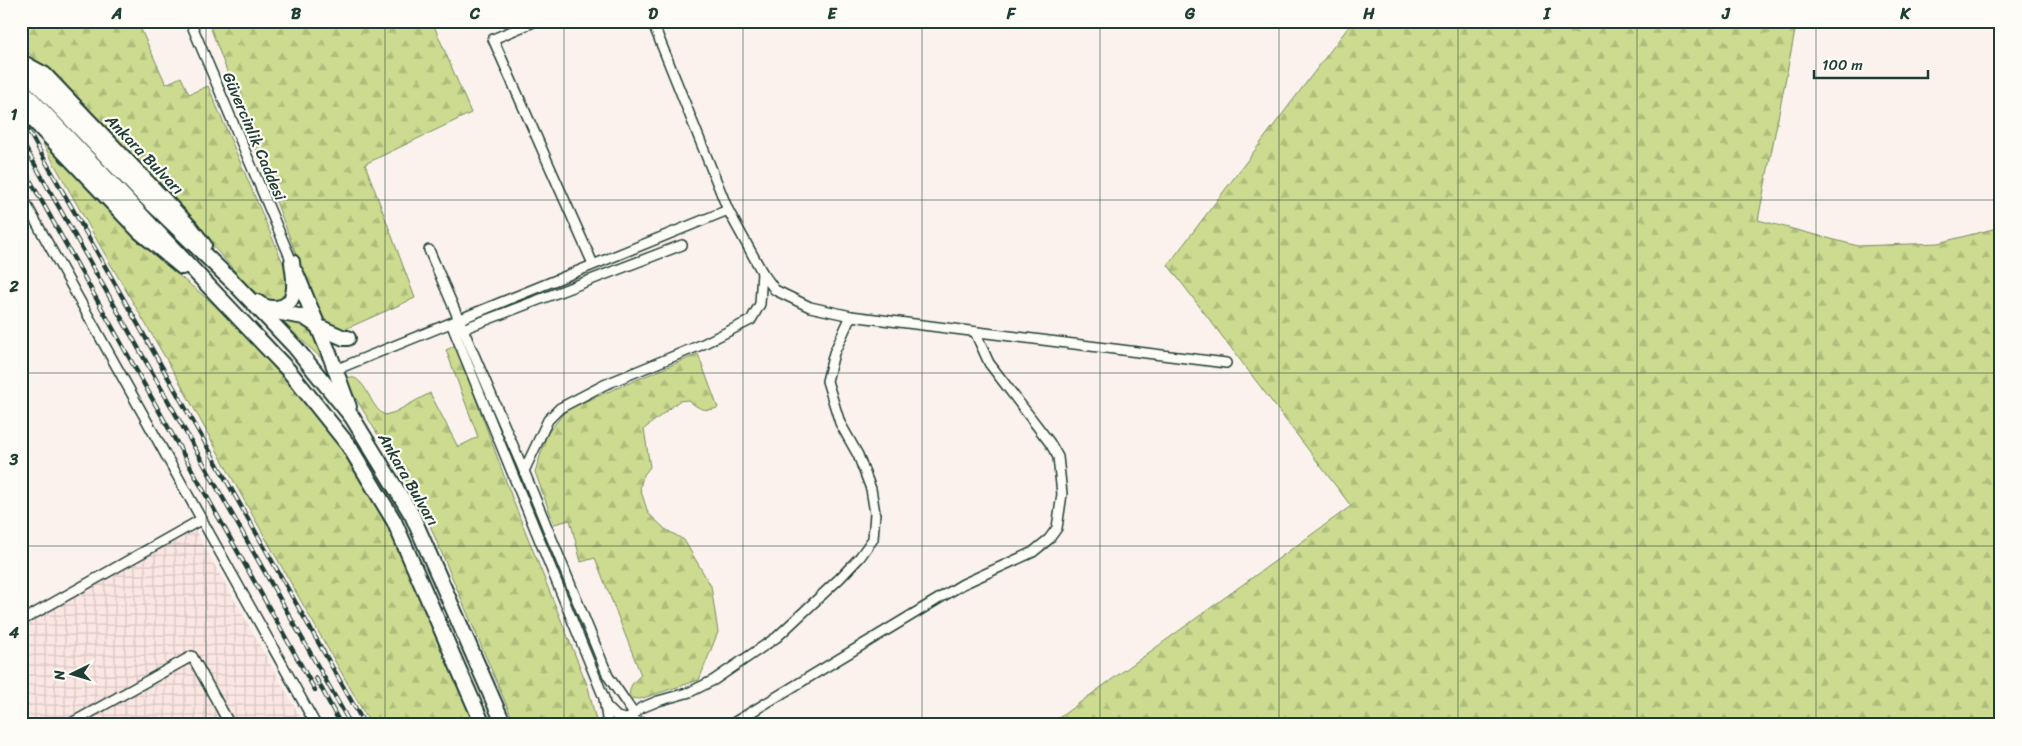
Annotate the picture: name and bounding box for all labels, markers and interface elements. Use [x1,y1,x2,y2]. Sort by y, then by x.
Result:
text: A [111,0,122,28]
text: B [291,0,302,28]
text: C [469,0,481,28]
text: D [648,0,658,28]
text: E [828,0,838,28]
text: F [1006,0,1017,28]
text: G [1184,0,1196,28]
text: H [1362,0,1375,28]
text: I [1543,0,1552,28]
text: J [1721,0,1731,28]
text: K [1899,0,1911,28]
scale bar [1814,48,1928,80]
text: 100 m [1822,52,1863,78]
street label: Güvercinlik Caddesi [214,67,295,206]
text: 1 [11,100,18,129]
street label: Ankara Bulvarı [97,106,191,202]
text: 2 [8,272,19,301]
street label: Ankara Bulvarı [369,426,447,532]
text: 3 [9,445,19,474]
text: 4 [8,618,19,647]
north arrow [48,648,98,698]
text: N [47,669,73,682]

